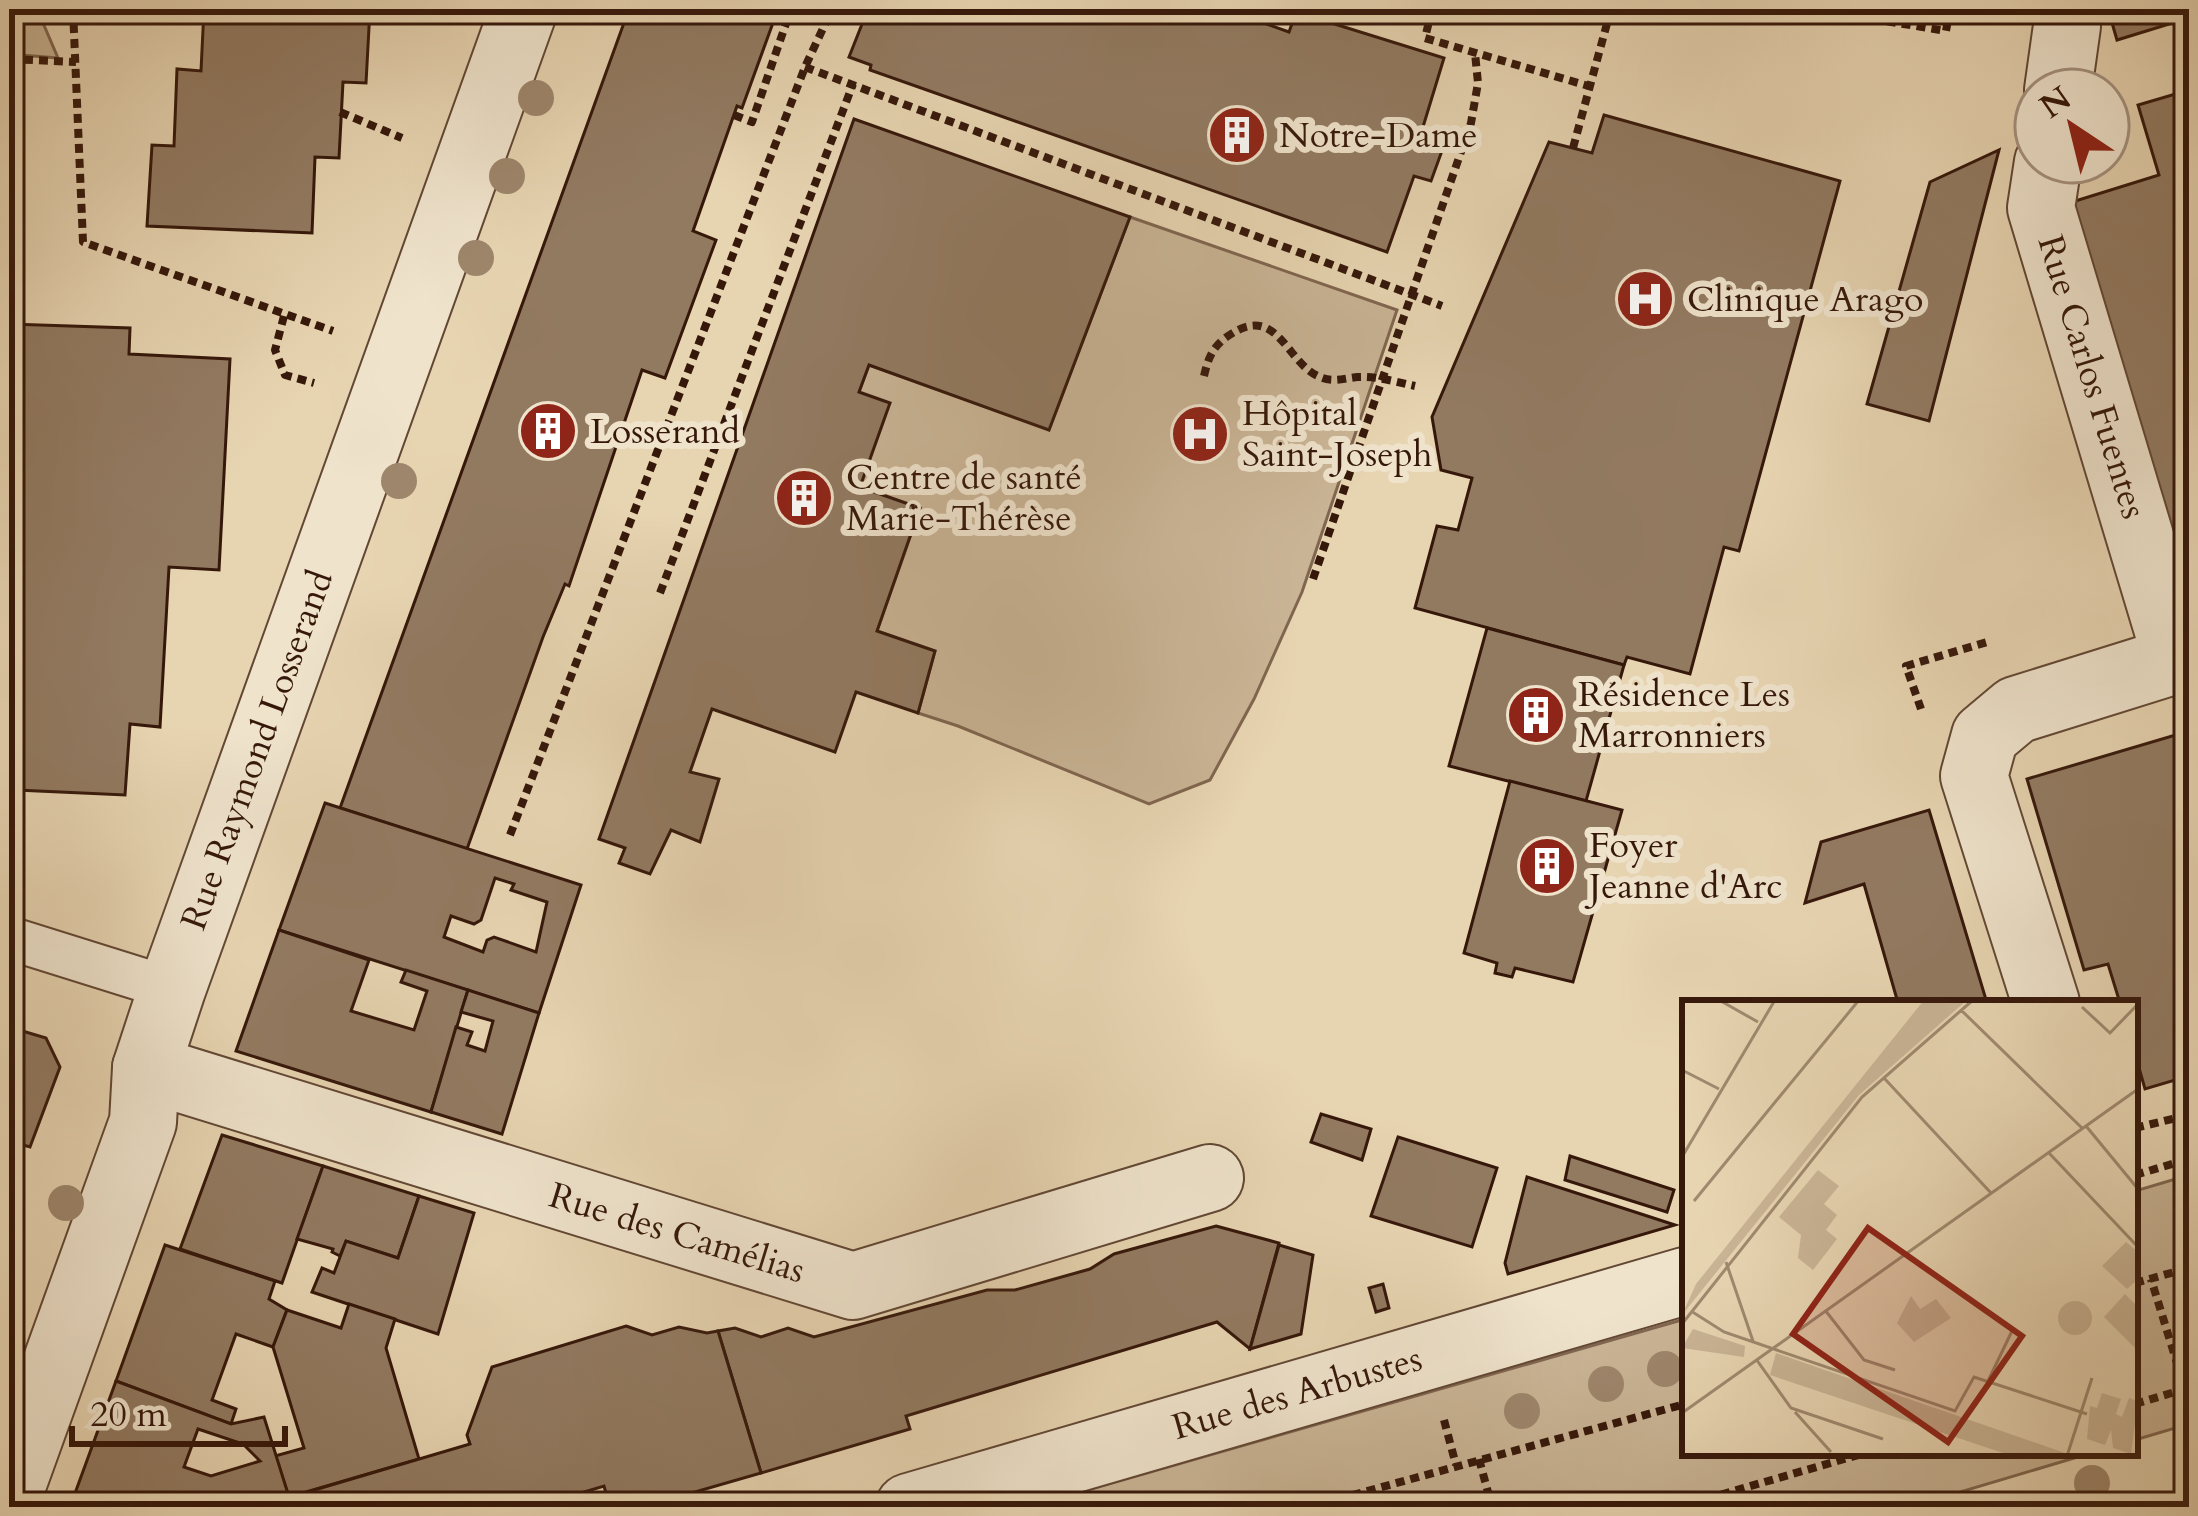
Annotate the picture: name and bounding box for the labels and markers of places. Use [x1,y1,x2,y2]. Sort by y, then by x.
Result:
building icon: Notre-Dame [1206,104,1268,166]
place label: Notre-Dame [1279,111,1478,160]
hospital icon: Clinique Arago [1614,268,1676,330]
place label: Clinique Arago [1687,275,1923,324]
place label: Hôpital Saint-Joseph [1242,389,1433,479]
building icon: Losserand [517,400,579,462]
hospital icon: Hôpital Saint-Joseph [1169,403,1231,465]
place label: Losserand [590,407,740,456]
place label: Centre de santé Marie-Thérèse [846,453,1082,543]
building icon: Centre de santé Marie-Thérèse [773,467,835,529]
place label: Résidence Les Marronniers [1578,670,1790,760]
building icon: Résidence Les Marronniers [1505,684,1567,746]
place label: Foyer Jeanne d'Arc [1584,821,1783,911]
building icon: Foyer Jeanne d'Arc [1516,835,1578,897]

